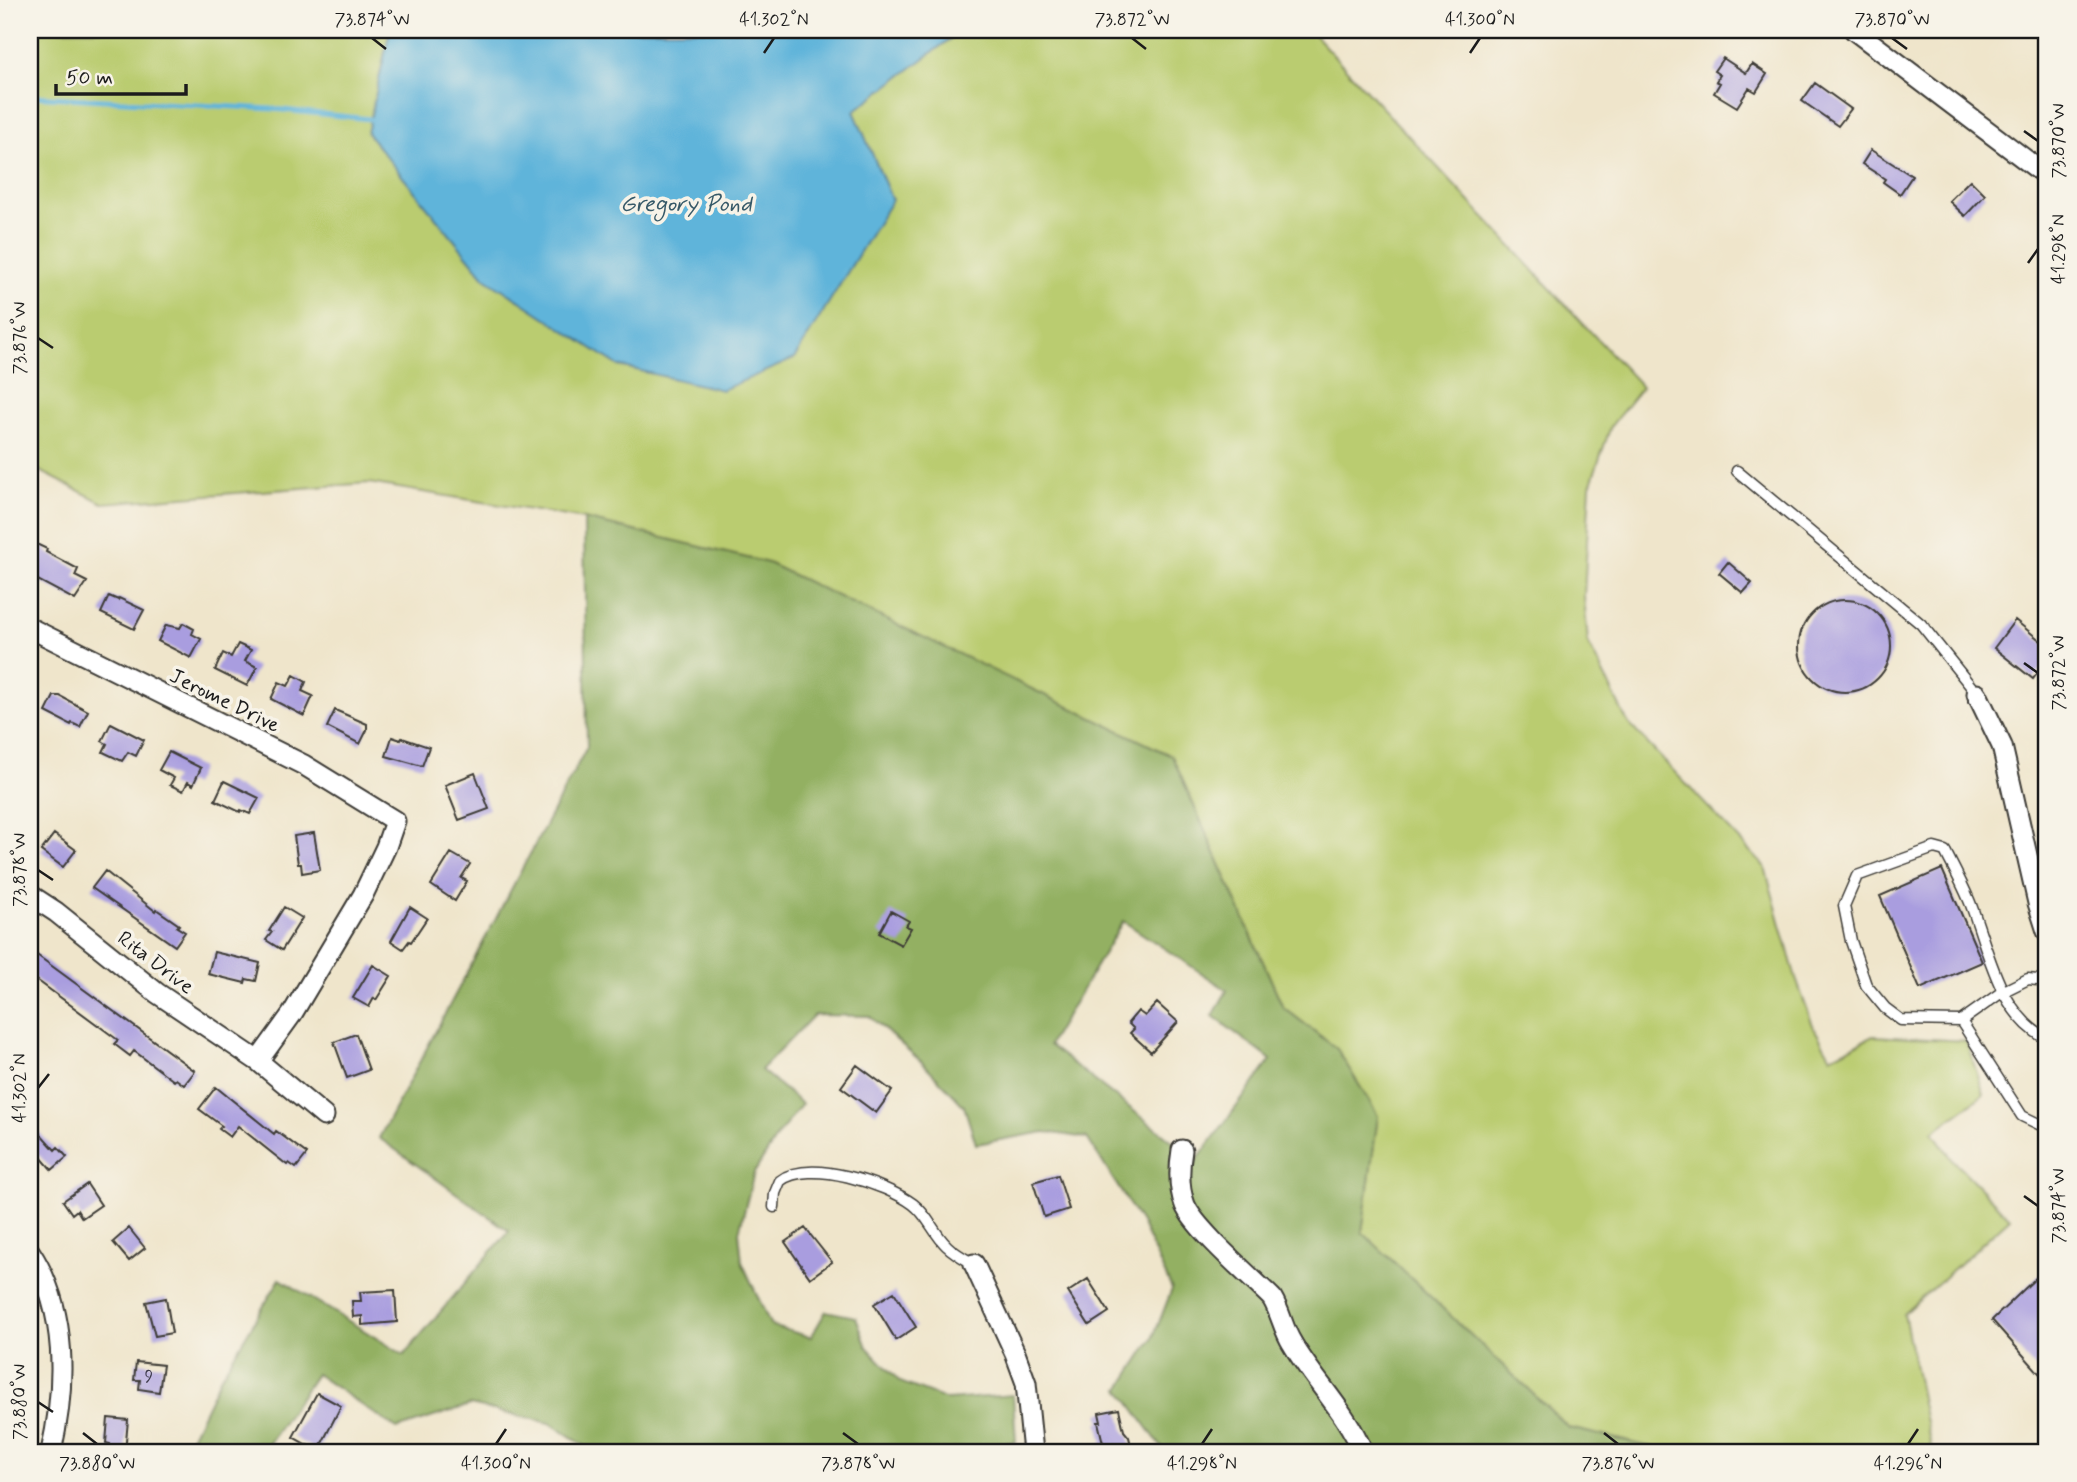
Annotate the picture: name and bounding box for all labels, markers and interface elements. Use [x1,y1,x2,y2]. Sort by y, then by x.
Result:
text: 73.874°W [335,8,410,32]
text: 41.302°N [739,8,809,32]
text: 73.872°W [1094,8,1170,32]
text: 41.300°N [1445,8,1515,32]
text: 73.870°W [1854,8,1930,32]
scale bar [56,52,186,96]
text: 50 m [66,64,113,92]
text: 73.870°W [2047,103,2071,179]
water label: Gregory Pond [620,190,753,222]
text: 41.298°N [2047,214,2071,284]
text: 73.876°W [8,302,32,374]
text: 73.872°W [2047,635,2071,711]
street label: Jerome Drive [165,662,285,740]
text: 73.878°W [8,833,32,907]
street label: Rita Drive [111,925,199,1001]
text: 41.302°N [8,1053,32,1123]
text: 73.874°W [2047,1169,2071,1244]
text: 73.880°W [8,1364,32,1440]
house number: 9 [145,1365,154,1389]
text: 73.880°W [59,1452,135,1476]
text: 41.300°N [461,1452,531,1476]
text: 73.878°W [821,1452,895,1476]
text: 41.298°N [1167,1452,1237,1476]
text: 73.876°W [1582,1452,1654,1476]
text: 41.296°N [1874,1452,1942,1476]

